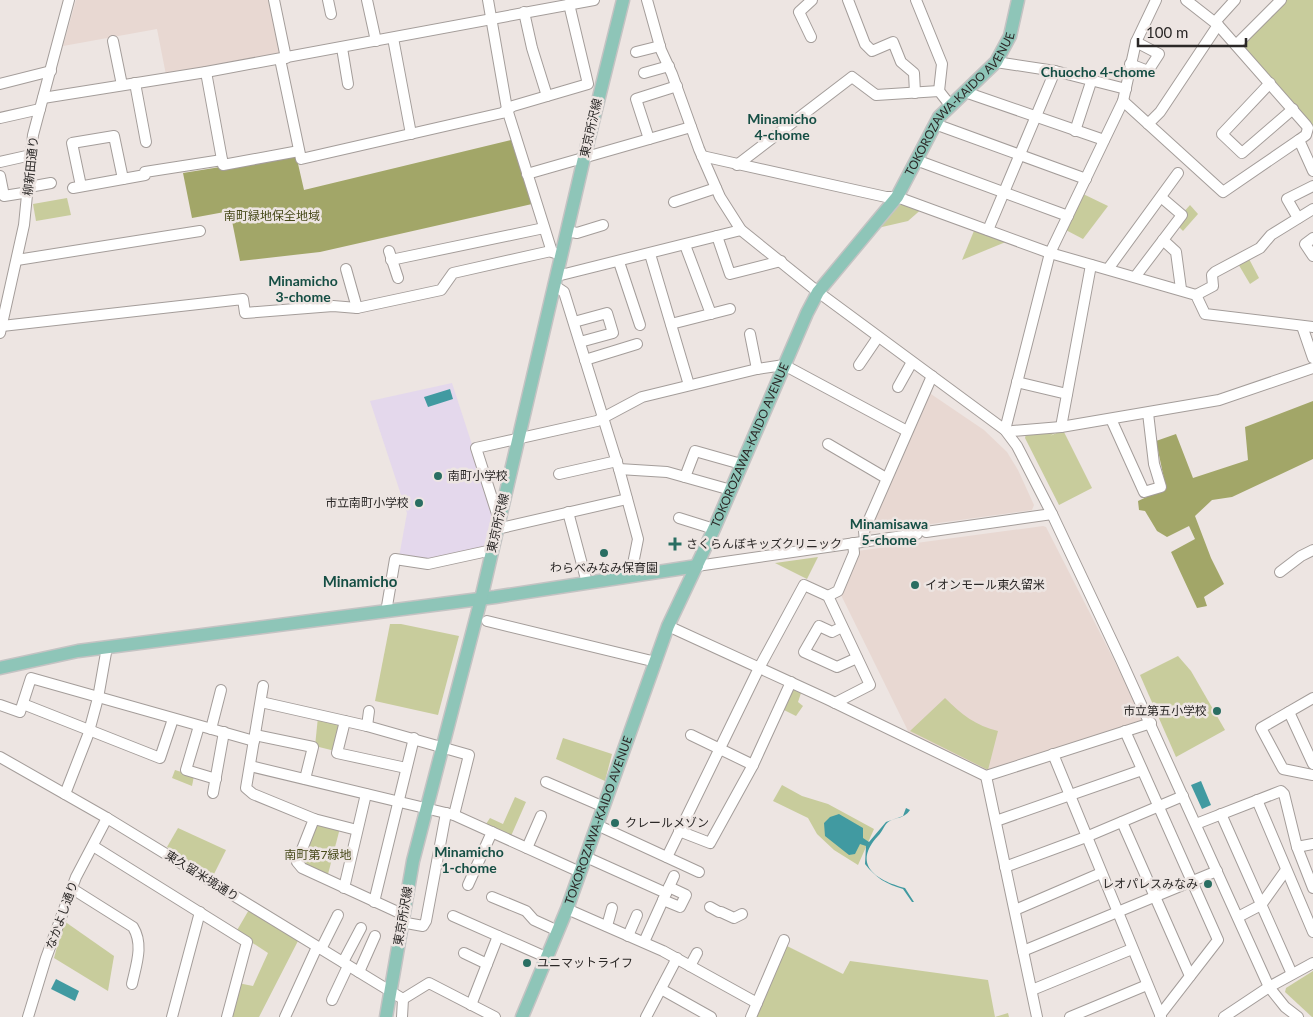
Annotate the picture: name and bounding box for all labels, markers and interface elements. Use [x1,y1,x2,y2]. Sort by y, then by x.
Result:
scale bar [1138,15,1246,47]
text: 100 m [1146,23,1188,41]
street label: TOKOROZAWA-KAIDO AVENUE [901,31,1018,178]
district label: Chuocho 4-chome [1041,63,1156,80]
street label: 東京所沢線 [576,97,605,159]
district label: Minamicho 4-chome [747,110,817,143]
street label: 柳新田通り [20,135,41,197]
park label: 南町緑地保全地域 [224,208,320,223]
district label: Minamicho 3-chome [268,272,338,305]
street label: TOKOROZAWA-KAIDO AVENUE [708,360,792,530]
place label: 南町小学校 [448,468,508,483]
marker: 南町小学校 [432,470,444,482]
street label: 東京所沢線 [483,492,512,554]
place label: 市立南町小学校 [325,495,409,510]
marker: 市立南町小学校 [413,497,425,509]
district label: Minamisawa 5-chome [850,515,928,548]
place label: さくらんぼキッズクリニック [686,536,842,551]
marker: さくらんぼキッズクリニック [668,537,682,551]
marker: わらべみなみ保育園 [598,547,610,559]
place label: わらべみなみ保育園 [550,560,658,575]
district label: Minamicho [323,572,398,590]
place label: イオンモール東久留米 [925,577,1045,592]
marker: イオンモール東久留米 [909,579,921,591]
place label: 市立第五小学校 [1123,703,1207,718]
marker: 市立第五小学校 [1211,705,1223,717]
street label: TOKOROZAWA-KAIDO AVENUE [561,734,635,907]
place label: クレールメゾン [625,815,709,830]
marker: クレールメゾン [609,817,621,829]
district label: Minamicho 1-chome [434,843,504,876]
street label: 東久留米境通り [163,847,242,904]
park label: 南町第7緑地 [285,847,351,862]
place label: レオパレスみなみ [1102,876,1198,891]
marker: レオパレスみなみ [1202,878,1214,890]
street label: なかよし通り [42,879,81,951]
street label: 東京所沢線 [390,885,415,947]
place label: ユニマットライフ [537,955,633,970]
marker: ユニマットライフ [521,957,533,969]

